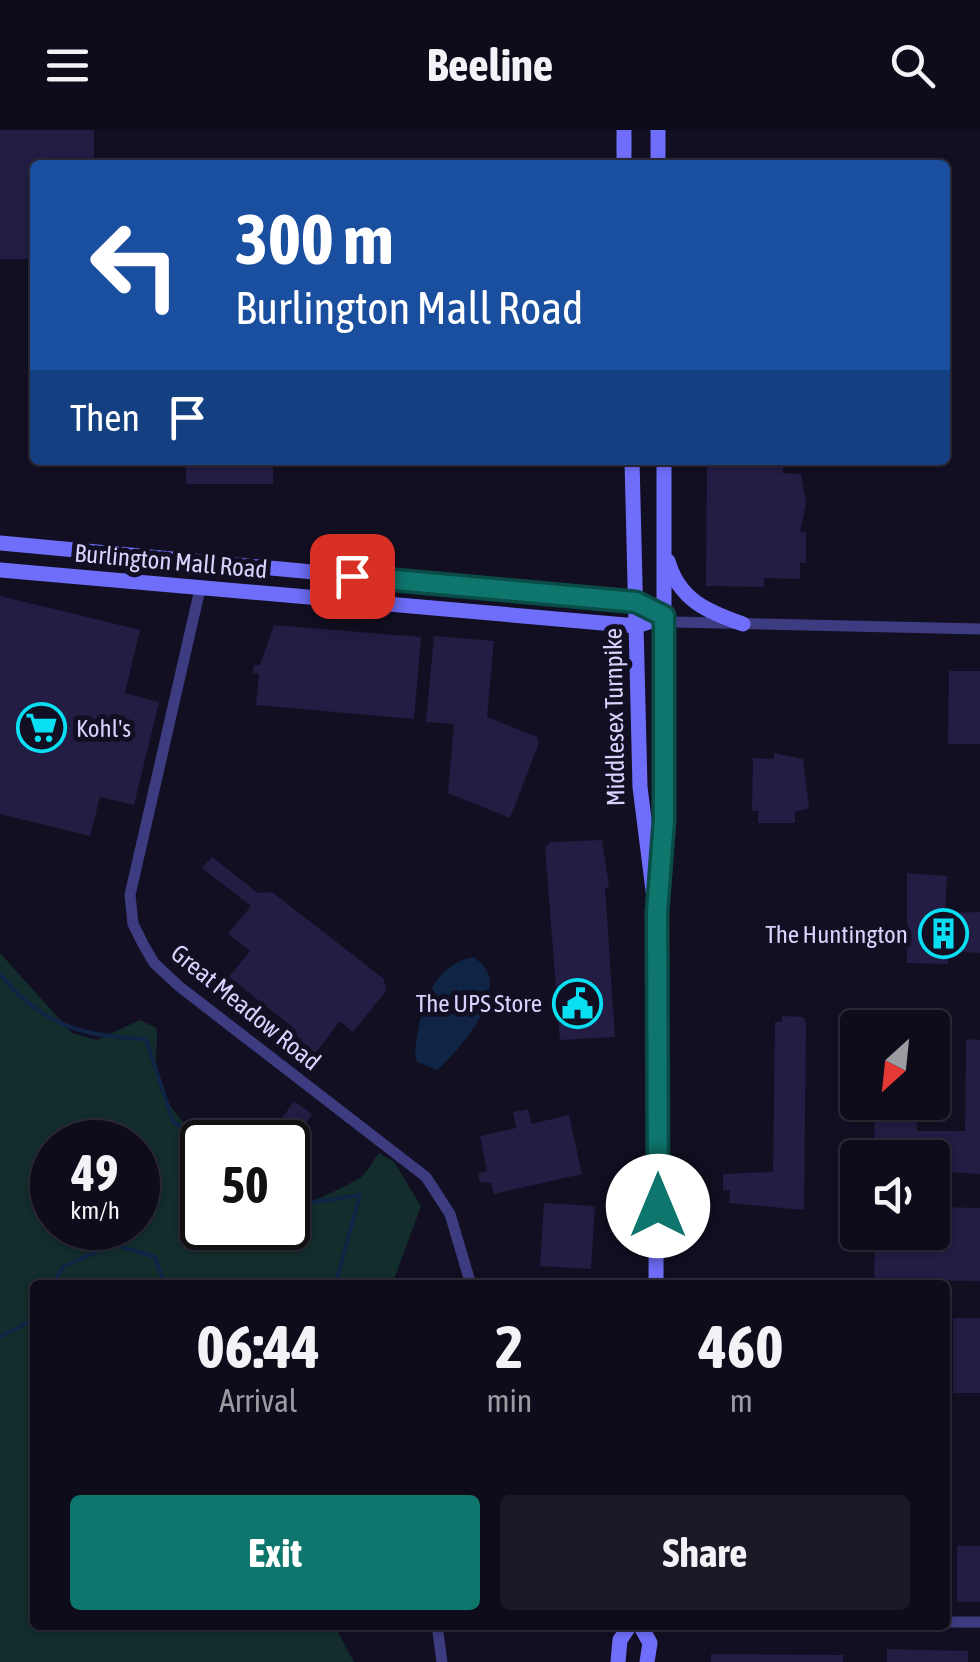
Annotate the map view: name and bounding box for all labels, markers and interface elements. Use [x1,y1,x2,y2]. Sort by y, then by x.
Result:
icon: menu [40,38,95,93]
icon: search [885,38,940,93]
text: Beeline [427,39,553,91]
text: 300 m [235,199,394,279]
icon: left [70,200,200,330]
text: Burlington Mall Road [235,282,583,334]
icon: arrive [160,390,215,445]
text: Then [70,396,140,439]
pin [310,534,395,619]
street label: Burlington Mall Road [73,539,269,583]
icon: arrive [325,549,380,604]
street label: Middlesex Turnpike [598,628,630,806]
supermarket icon: Kohl's [15,702,67,754]
place label: Kohl's [76,714,131,742]
building icon: The Huntington [917,908,969,960]
place label: The Huntington [765,920,908,948]
street label: Great Meadow Road [166,938,326,1076]
public building icon: The UPS Store [551,977,603,1029]
place label: The UPS Store [416,989,542,1017]
north arrow [840,1010,950,1120]
map controls [840,1010,950,1250]
speed limit sign: 50 [180,1120,310,1250]
button: sound [840,1140,950,1250]
text: 49 [71,1144,118,1202]
position arrow [606,1154,710,1258]
text: km/h [70,1196,120,1224]
text: 06:44 [196,1312,320,1381]
text: 2 [495,1312,524,1381]
text: 460 [699,1312,783,1381]
text: Arrival [219,1382,297,1419]
text: min [486,1382,532,1419]
text: m [730,1382,753,1419]
button: Exit [70,1495,480,1610]
button: Share [500,1495,910,1610]

